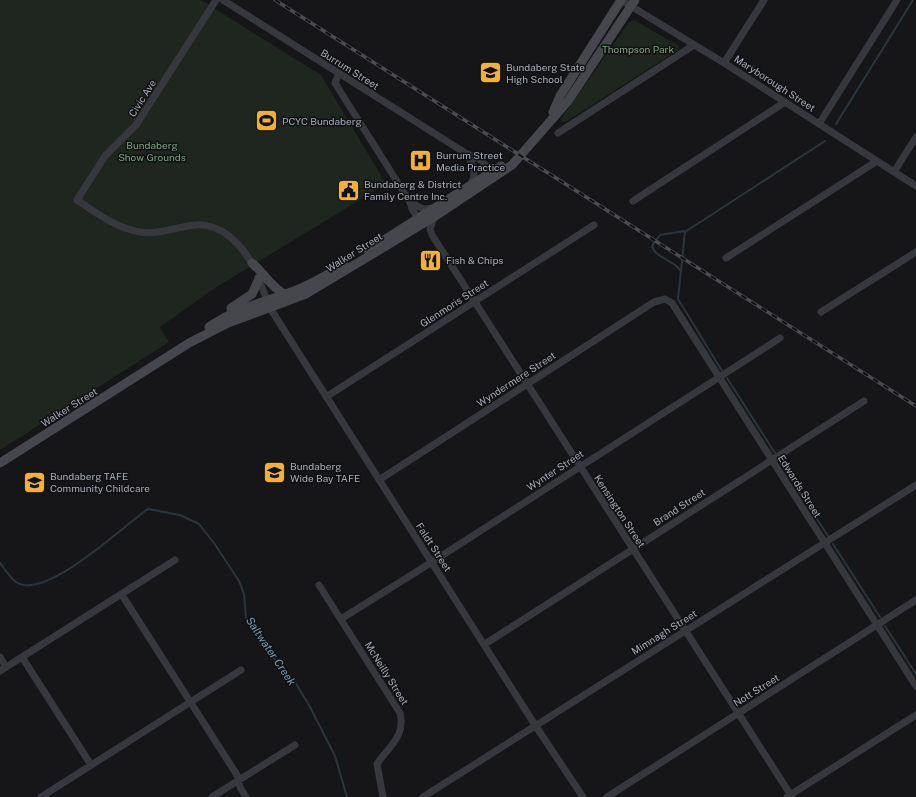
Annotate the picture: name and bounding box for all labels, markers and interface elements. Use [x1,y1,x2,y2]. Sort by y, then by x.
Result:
park label: Thompson Park [602,43,674,55]
street label: Burrum Street [319,46,381,92]
street label: Maryborough Street [732,52,818,114]
school or university icon: Bundaberg State High School [477,60,503,86]
place label: Bundaberg State High School [506,61,585,85]
street label: Civic Ave [126,77,158,119]
sports icon: PCYC Bundaberg [253,108,279,134]
place label: PCYC Bundaberg [282,115,362,127]
park label: Bundaberg Show Grounds [118,139,186,163]
hospital icon: Burrum Street Media Practice [407,148,433,174]
place label: Burrum Street Media Practice [436,149,506,173]
public building icon: Bundaberg & District Family Centre Inc. [336,177,362,203]
place label: Bundaberg & District Family Centre Inc. [364,178,461,202]
street label: Walker Street [324,230,384,274]
restaurant icon: Fish & Chips [417,247,443,273]
place label: Fish & Chips [446,254,503,266]
street label: Glenmoris Street [418,276,490,330]
street label: Wyndermere Street [474,349,558,409]
street label: Walker Street [39,385,99,429]
street label: Wynter Street [524,447,586,493]
street label: Edwards Street [776,452,824,520]
school or university icon: Bundaberg Wide Bay TAFE [261,459,287,485]
place label: Bundaberg Wide Bay TAFE [290,460,360,484]
school or university icon: Bundaberg TAFE Community Childcare [21,469,47,495]
place label: Bundaberg TAFE Community Childcare [50,470,150,494]
street label: Kensington Street [592,472,648,550]
street label: Brand Street [651,486,707,528]
street label: Faldt Street [414,520,454,574]
street label: Mimnagh Street [629,607,699,657]
water label: Saltwater Creek [244,615,298,687]
street label: McNeilly Street [363,639,411,707]
street label: Nott Street [731,671,781,709]

